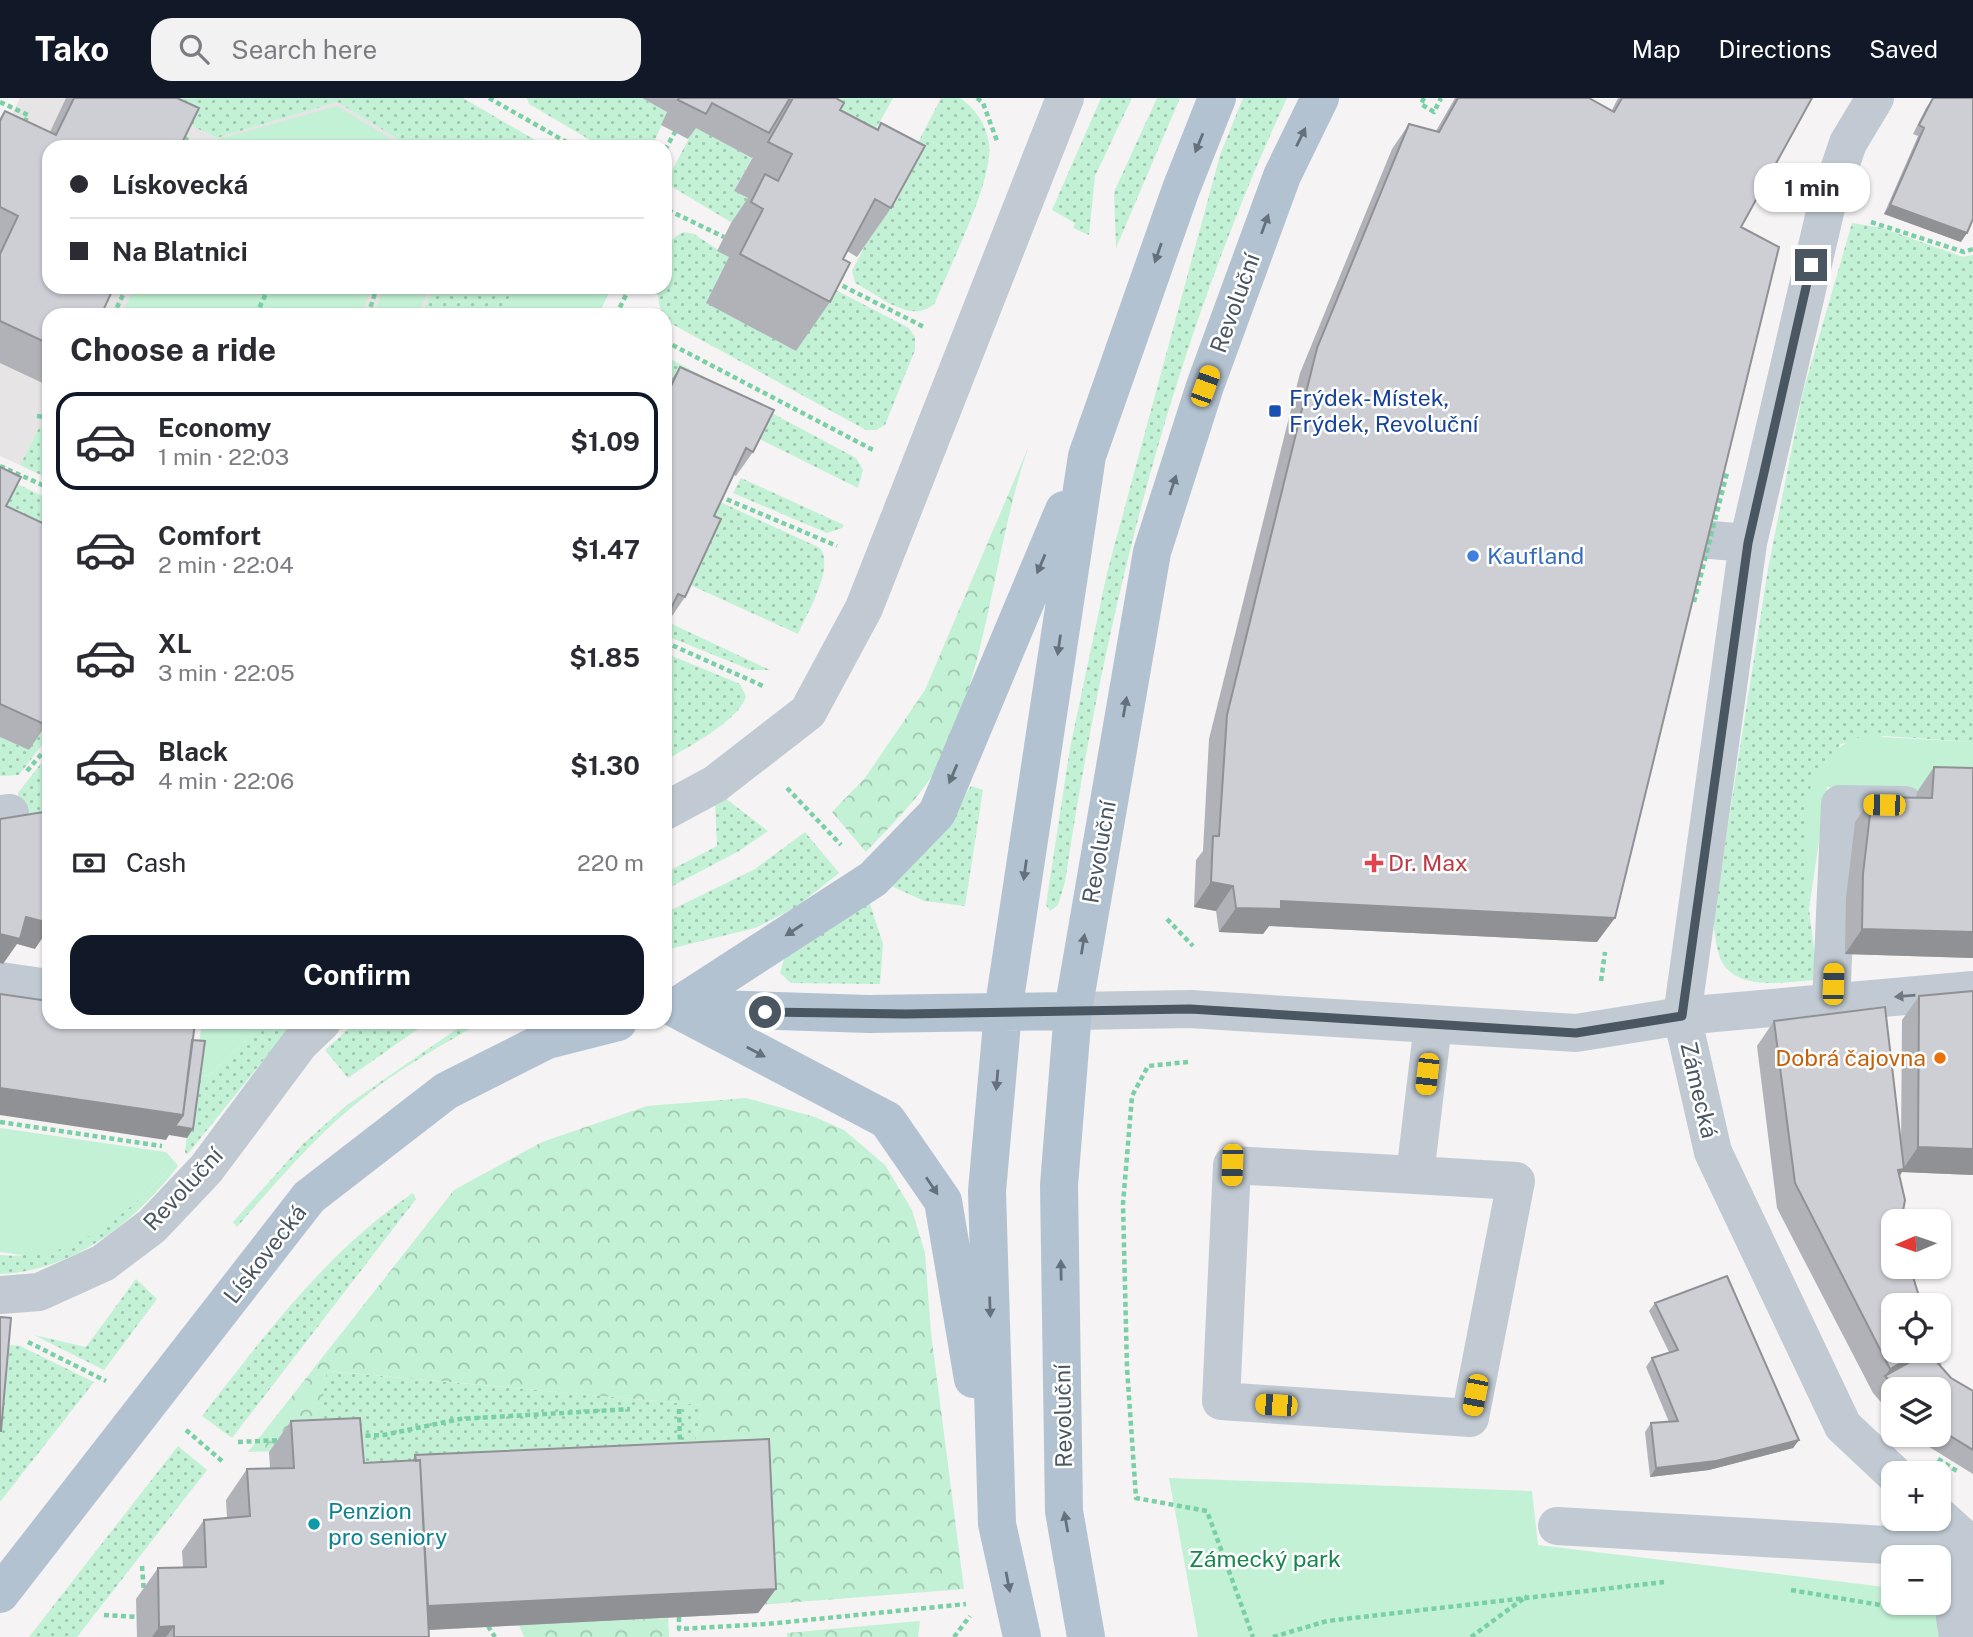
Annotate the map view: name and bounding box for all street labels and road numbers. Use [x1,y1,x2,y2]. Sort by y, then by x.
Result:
street label: Revoluční [1204,249,1265,356]
street label: Revoluční [1076,798,1121,905]
street label: Zámecká [1675,1039,1724,1141]
street label: Revoluční [137,1141,228,1236]
street label: Lískovecká [218,1199,311,1308]
street label: Revoluční [1048,1364,1077,1468]

